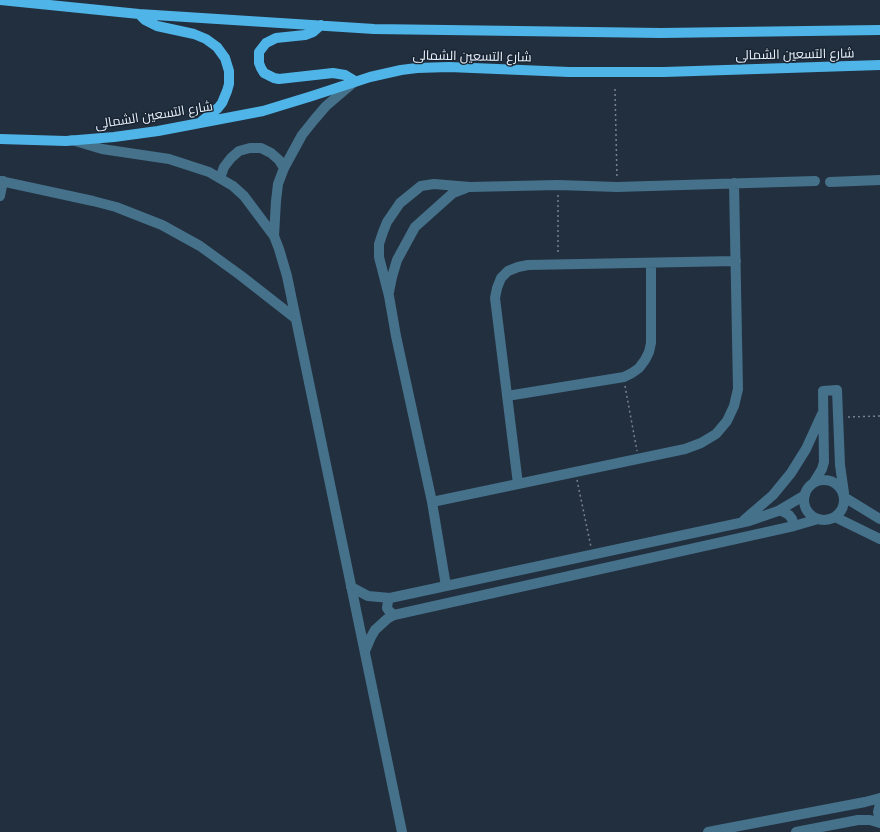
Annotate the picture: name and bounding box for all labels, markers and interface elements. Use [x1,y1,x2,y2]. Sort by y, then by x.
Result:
street label: شارع التسعين الشمالى [735,46,855,64]
street label: شارع التسعين الشمالى [412,48,532,66]
street label: شارع التسعين الشمالى [94,99,214,133]

